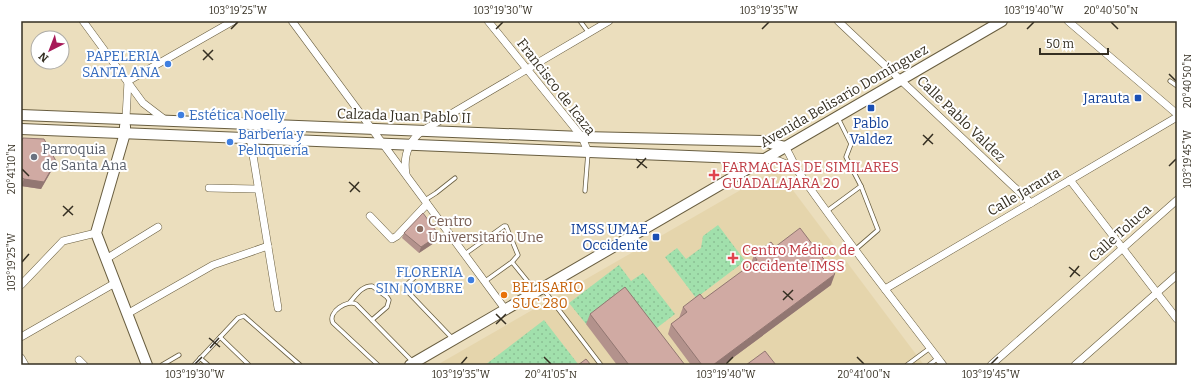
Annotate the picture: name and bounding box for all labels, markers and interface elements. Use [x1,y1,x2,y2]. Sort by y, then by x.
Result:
text: 103°19'25"W [209,5,268,17]
text: 103°19'30"W [473,5,533,17]
text: 103°19'35"W [740,5,799,17]
text: 103°19'40"W [1004,5,1064,17]
text: 20°40'50"N [1084,5,1138,17]
north arrow [30,30,70,70]
scale bar [1040,30,1108,56]
street label: Francisco de Icaza [513,35,599,139]
text: 50 m [1046,37,1075,51]
street label: Avenida Belisario Domínguez [757,41,931,151]
place label: PAPELERIA SANTA ANA [82,48,160,81]
text: N [36,49,51,65]
text: 20°40'50"N [1182,54,1194,108]
marker: PAPELERIA SANTA ANA [163,59,173,69]
street label: Calle Pablo Valdez [913,72,1009,166]
place label: Jarauta [1082,90,1130,107]
marker: Jarauta [1133,93,1143,103]
marker: Pablo Valdez [866,103,876,113]
street label: Calzada Juan Pablo II [337,105,471,127]
place label: Estética Noelly [189,107,286,124]
marker: Estética Noelly [176,110,186,120]
place label: Pablo Valdez [850,115,893,148]
place label: Barbería y Peluquería [238,126,309,159]
text: 103°19'45"W [1182,129,1194,188]
marker: Barbería y Peluquería [225,137,235,147]
place label: Parroquia de Santa Ana [42,141,127,174]
text: 20°41'10"N [6,144,18,194]
marker: Parroquia de Santa Ana [29,152,39,162]
place label: FARMACIAS DE SIMILARES GUADALAJARA 20 [722,159,899,192]
street label: Calle Jarauta [984,164,1064,220]
marker: FARMACIAS DE SIMILARES GUADALAJARA 20 [709,170,719,180]
street label: Calle Toluca [1085,200,1155,265]
place label: Centro Universitario Une [428,213,544,246]
place label: IMSS UMAE Occidente [571,221,648,254]
marker: Centro Universitario Une [415,224,425,234]
text: 103°19'25"W [6,232,18,291]
marker: IMSS UMAE Occidente [651,232,661,242]
place label: Centro Médico de Occidente IMSS [742,242,855,275]
marker: Centro Médico de Occidente IMSS [727,252,739,264]
place label: FLORERIA SIN NOMBRE [375,264,463,297]
marker: FLORERIA SIN NOMBRE [466,275,476,285]
place label: BELISARIO SUC 280 [512,279,584,312]
marker: BELISARIO SUC 280 [499,290,509,300]
text: 103°19'30"W [165,369,225,381]
text: 103°19'35"W [432,369,491,381]
text: 20°41'05"N [525,369,577,381]
text: 103°19'40"W [696,369,756,381]
text: 20°41'00"N [838,369,891,381]
text: 103°19'45"W [962,369,1021,381]

